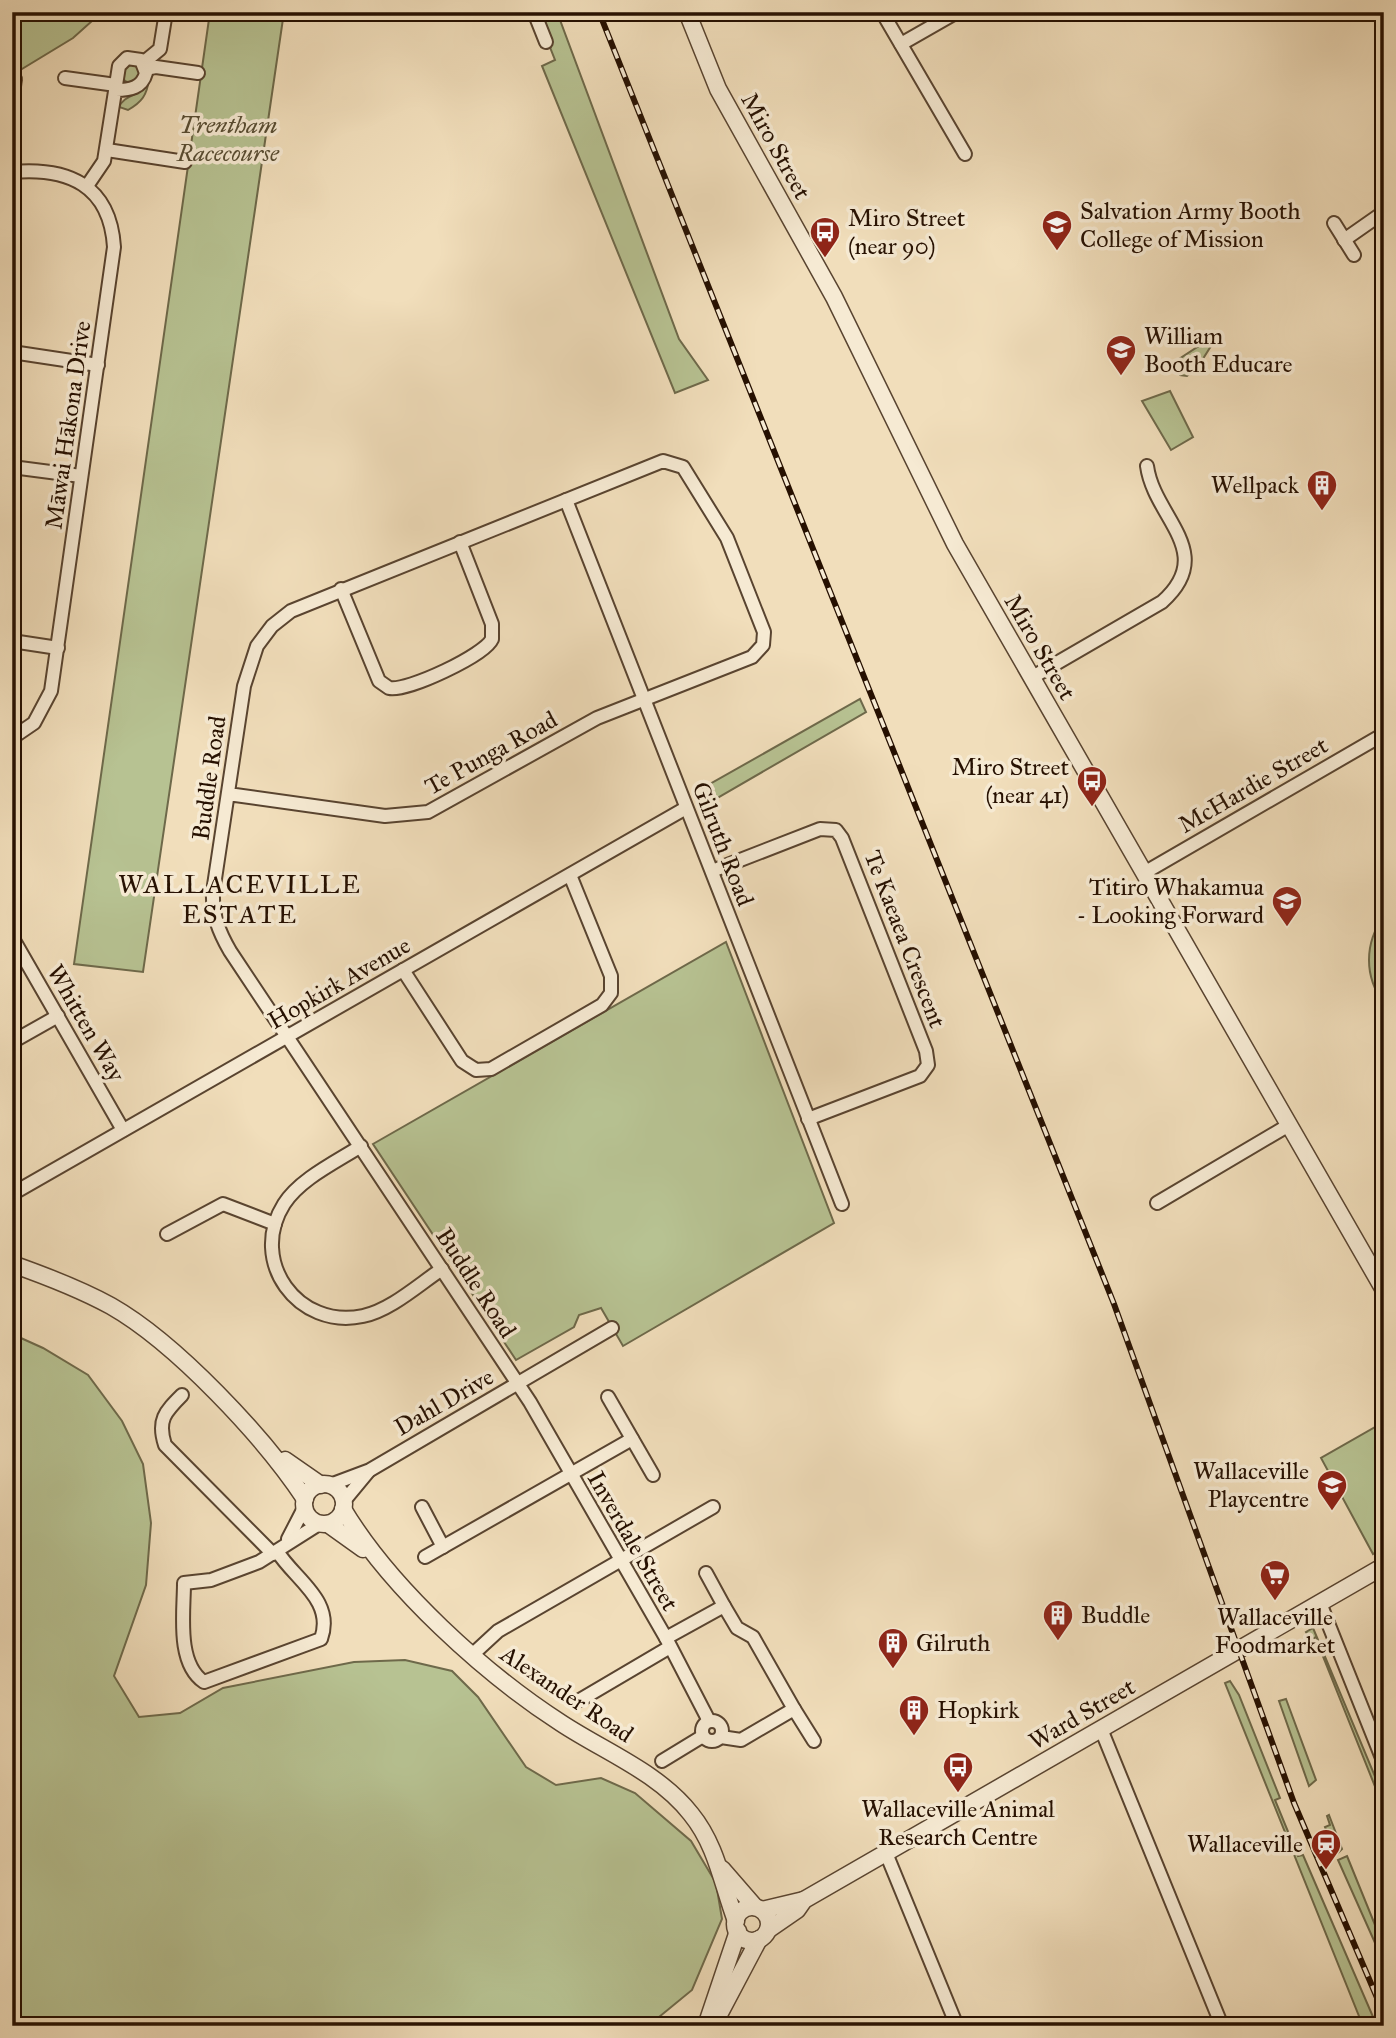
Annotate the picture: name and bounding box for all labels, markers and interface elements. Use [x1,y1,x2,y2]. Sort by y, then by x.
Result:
street label: Miro Street [734,87,818,205]
park label: Trentham Racecourse [176,110,280,168]
place label: Salvation Army Booth College of Mission [1080,196,1301,254]
place label: Miro Street (near 90) [848,203,966,261]
school or university icon: Salvation Army Booth College of Mission [1040,208,1074,252]
bus stop icon: Miro Street (near 90) [808,215,842,259]
street label: Māwai Hākona Drive [39,319,97,531]
place label: William Booth Educare [1144,321,1293,379]
school or university icon: William Booth Educare [1104,333,1138,377]
building icon: Wellpack [1305,468,1339,512]
place label: Wellpack [1211,470,1300,500]
street label: Miro Street [998,589,1083,706]
street label: Te Punga Road [420,704,562,802]
street label: Buddle Road [185,714,233,842]
street label: McHardie Street [1173,730,1333,840]
place label: Miro Street (near 41) [952,752,1070,810]
bus stop icon: Miro Street (near 41) [1075,764,1109,808]
street label: Gilruth Road [686,778,760,910]
street label: Te Kaeaea Crescent [857,846,953,1032]
district label: WALLACEVILLE ESTATE [118,868,362,930]
place label: Titiro Whakamua - Looking Forward [1077,872,1265,930]
school or university icon: Titiro Whakamua - Looking Forward [1270,884,1304,928]
street label: Hopkirk Avenue [262,930,416,1036]
street label: Whitten Way [40,959,132,1088]
street label: Buddle Road [429,1222,523,1344]
street label: Dahl Drive [389,1362,499,1442]
place label: Wallaceville Playcentre [1193,1456,1309,1514]
street label: Inverdale Street [581,1466,685,1617]
school or university icon: Wallaceville Playcentre [1315,1468,1349,1512]
supermarket icon: Wallaceville Foodmarket [1258,1558,1292,1602]
building icon: Buddle [1041,1598,1075,1642]
place label: Buddle [1081,1600,1150,1630]
place label: Wallaceville Foodmarket [1215,1602,1336,1660]
building icon: Gilruth [876,1626,910,1670]
place label: Gilruth [916,1628,990,1658]
street label: Alexander Road [494,1638,639,1749]
street label: Ward Street [1024,1671,1141,1756]
building icon: Hopkirk [897,1693,931,1737]
place label: Hopkirk [937,1695,1020,1725]
bus stop icon: Wallaceville Animal Research Centre [941,1750,975,1794]
place label: Wallaceville Animal Research Centre [861,1794,1055,1852]
station icon: Wallaceville [1309,1827,1343,1871]
place label: Wallaceville [1187,1829,1303,1859]

